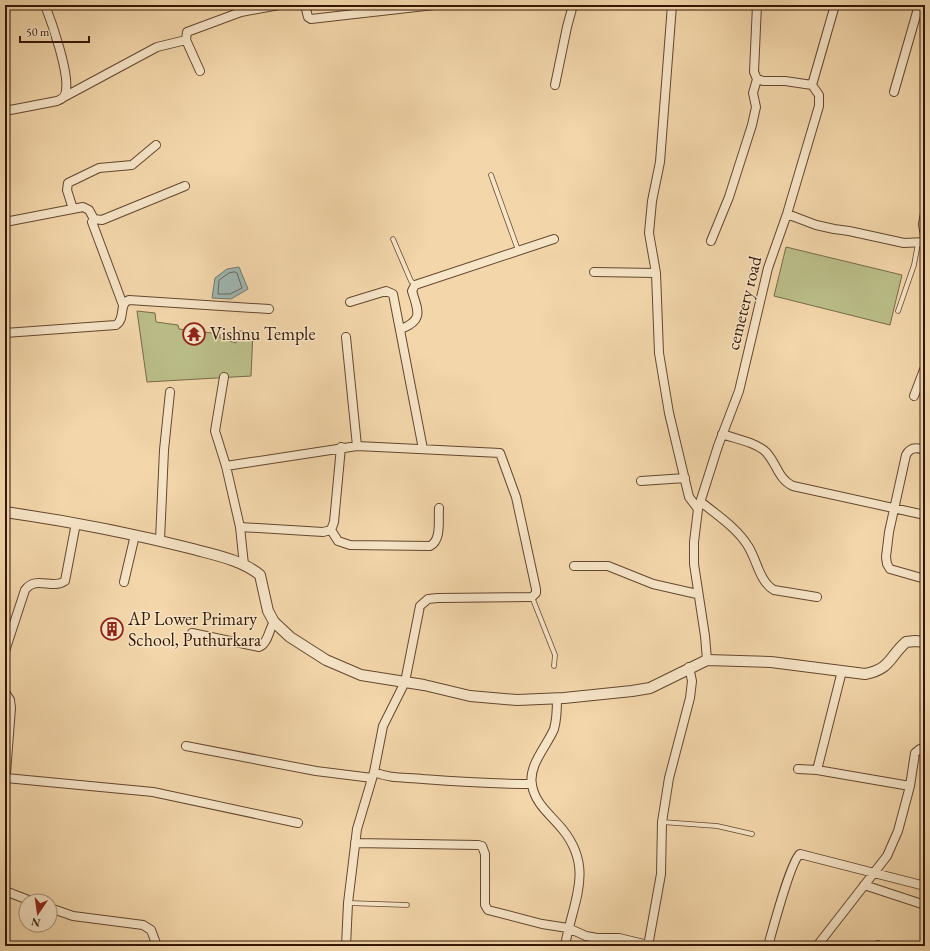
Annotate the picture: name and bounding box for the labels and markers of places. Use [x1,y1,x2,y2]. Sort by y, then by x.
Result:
temple icon: Vishnu Temple [181,321,207,347]
place label: Vishnu Temple [210,322,315,345]
place label: AP Lower Primary School, Puthurkara [127,607,262,651]
building icon: AP Lower Primary School, Puthurkara [99,616,125,642]

